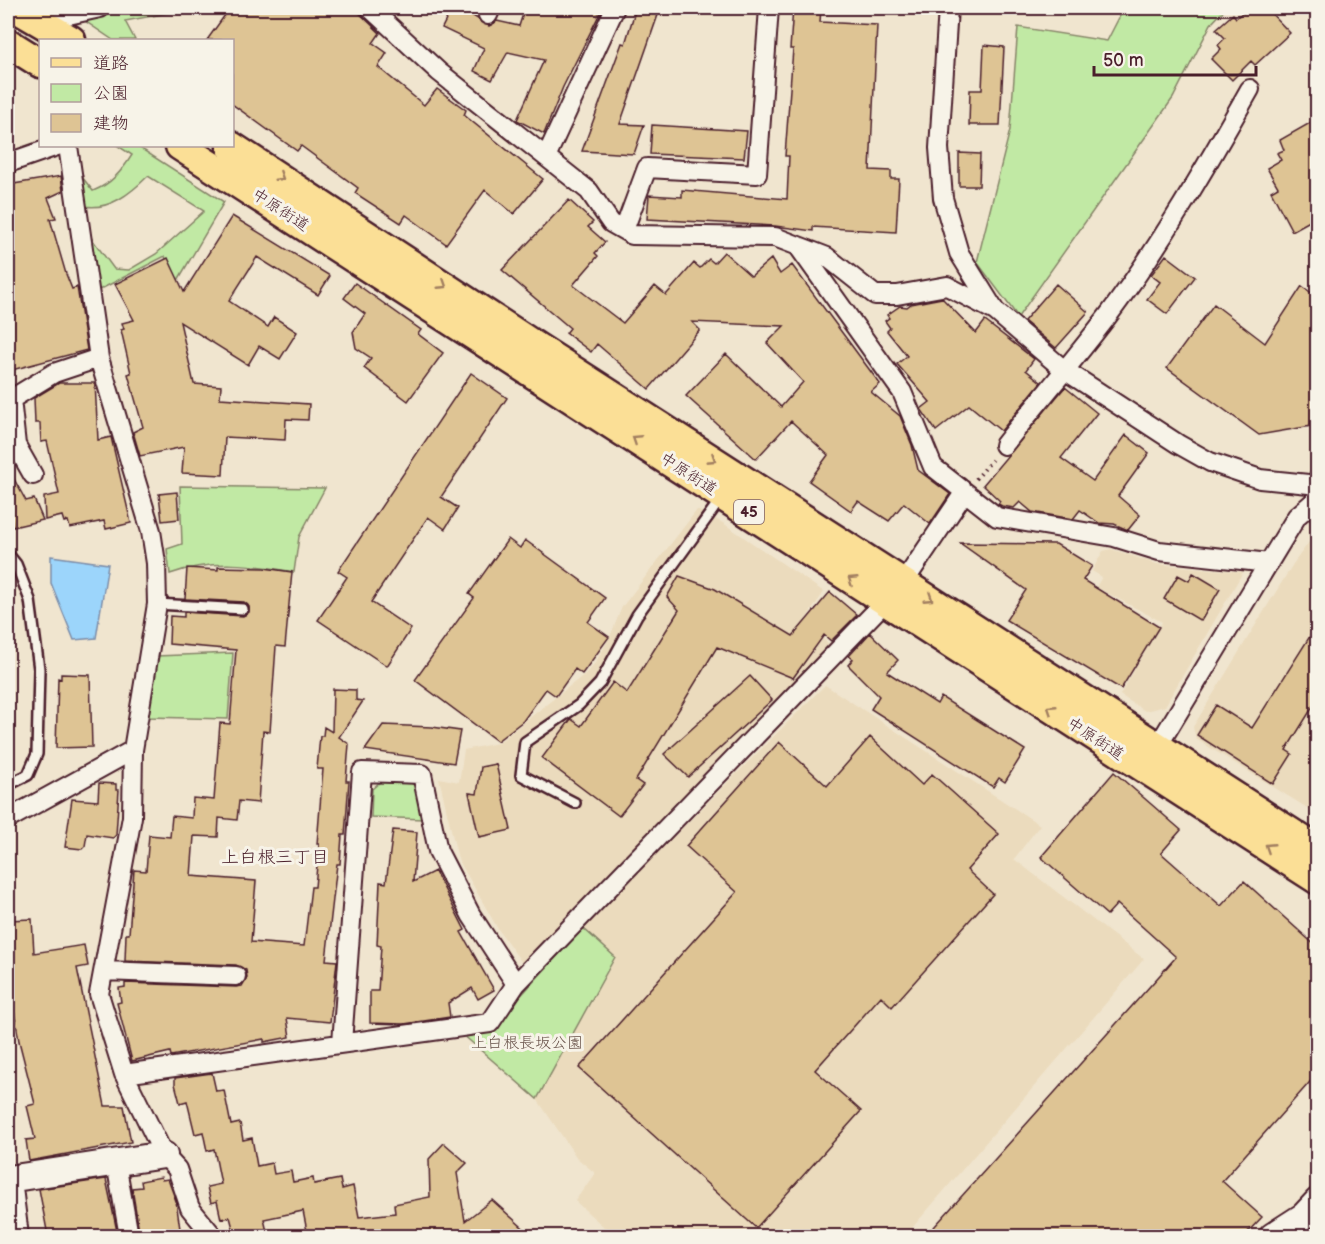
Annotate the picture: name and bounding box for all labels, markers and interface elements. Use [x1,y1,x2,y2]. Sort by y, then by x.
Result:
legend [39,39,234,147]
scale bar [1094,39,1256,77]
text: 50 m [1103,50,1144,71]
text: 道路 [93,53,129,74]
text: 公園 [93,83,129,104]
text: 建物 [93,113,129,134]
one-way arrow [273,170,284,181]
street label: 中原街道 [248,185,312,236]
one-way arrow [436,277,447,288]
one-way arrow [632,434,642,446]
street label: 中原街道 [656,449,720,500]
one-way arrow [705,452,716,463]
road number: 45 [734,500,764,524]
one-way arrow [848,576,859,587]
one-way arrow [923,591,933,603]
one-way arrow [1047,704,1057,716]
street label: 中原街道 [1063,714,1127,765]
one-way arrow [1264,844,1275,855]
district label: 上白根三丁目 [221,847,329,868]
park label: 上白根長坂公園 [471,1034,583,1053]

